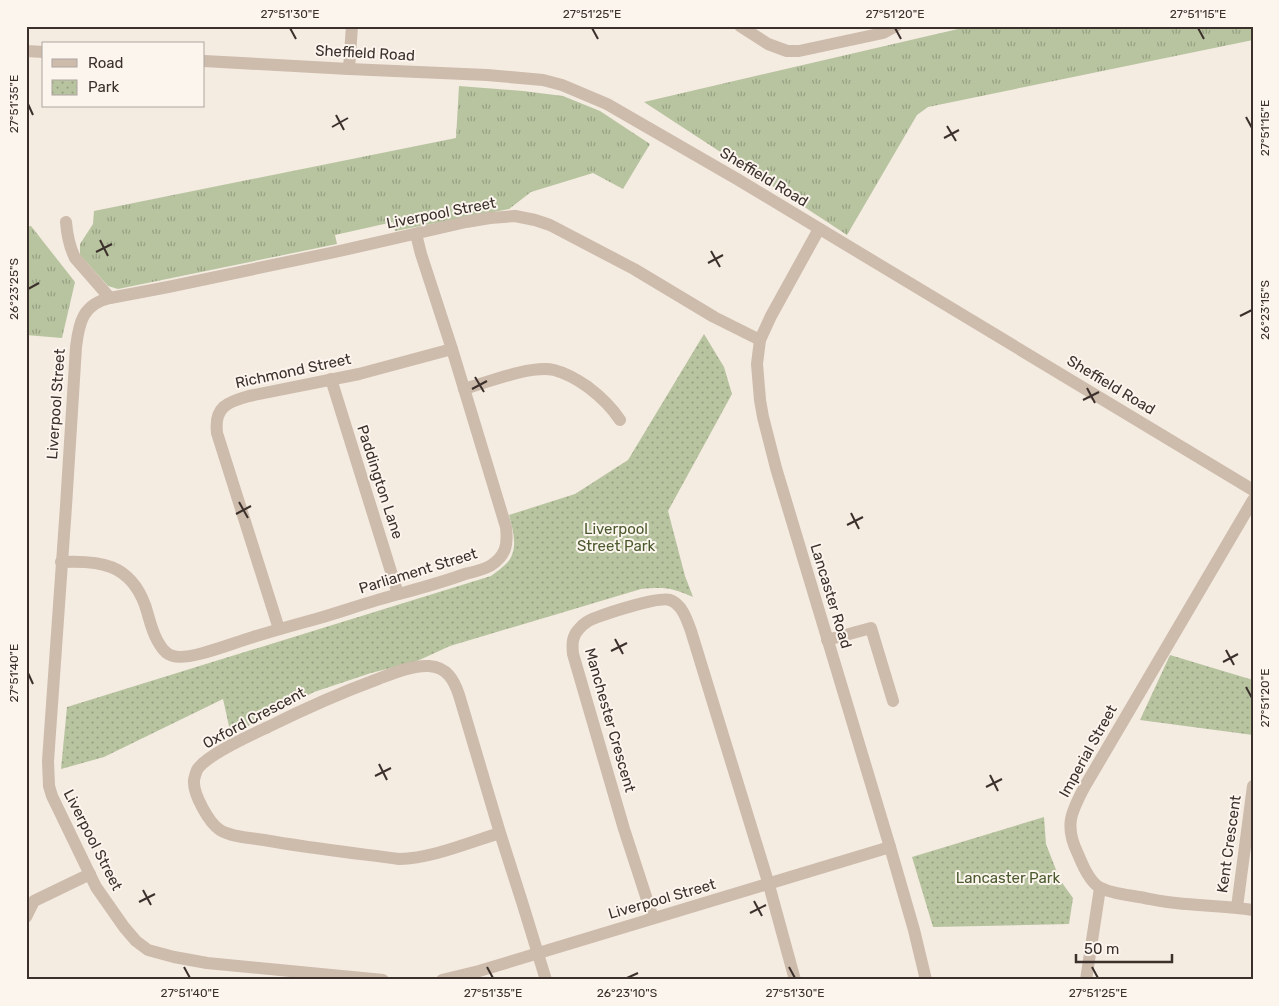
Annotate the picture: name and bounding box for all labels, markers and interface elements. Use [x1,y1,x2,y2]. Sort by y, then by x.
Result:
text: 27°51'30"E [260,7,320,21]
text: 27°51'25"E [563,7,621,21]
text: 27°51'20"E [866,7,924,21]
text: 27°51'15"E [1170,7,1226,21]
street label: Sheffield Road [315,41,415,65]
legend [42,42,205,108]
text: Road [88,54,124,72]
text: 27°51'35"E [7,75,21,133]
text: Park [88,78,119,96]
text: 27°51'15"E [1258,100,1272,156]
street label: Sheffield Road [717,144,811,210]
street label: Liverpool Street [385,194,497,232]
text: 26°23'25"S [7,258,21,320]
text: 26°23'15"S [1258,280,1272,340]
street label: Liverpool Street [43,348,69,460]
street label: Richmond Street [233,350,353,392]
street label: Sheffield Road [1064,352,1158,418]
street label: Paddington Lane [353,423,407,541]
park label: Liverpool Street Park [577,520,655,555]
street label: Lancaster Road [806,541,856,651]
street label: Parliament Street [357,544,479,598]
text: 27°51'40"E [7,644,21,702]
street label: Manchester Crescent [581,646,639,794]
text: 27°51'20"E [1258,669,1272,727]
street label: Oxford Crescent [200,683,309,753]
street label: Imperial Street [1055,701,1121,800]
street label: Liverpool Street [60,786,126,894]
street label: Kent Crescent [1213,794,1245,894]
park label: Lancaster Park [956,869,1061,887]
street label: Liverpool Street [606,875,718,923]
scale bar [1076,931,1173,963]
text: 50 m [1084,940,1119,958]
text: 27°51'40"E [161,986,219,1000]
text: 27°51'35"E [464,986,522,1000]
text: 26°23'10"S [597,986,657,1000]
text: 27°51'30"E [765,986,825,1000]
text: 27°51'25"E [1069,986,1127,1000]

